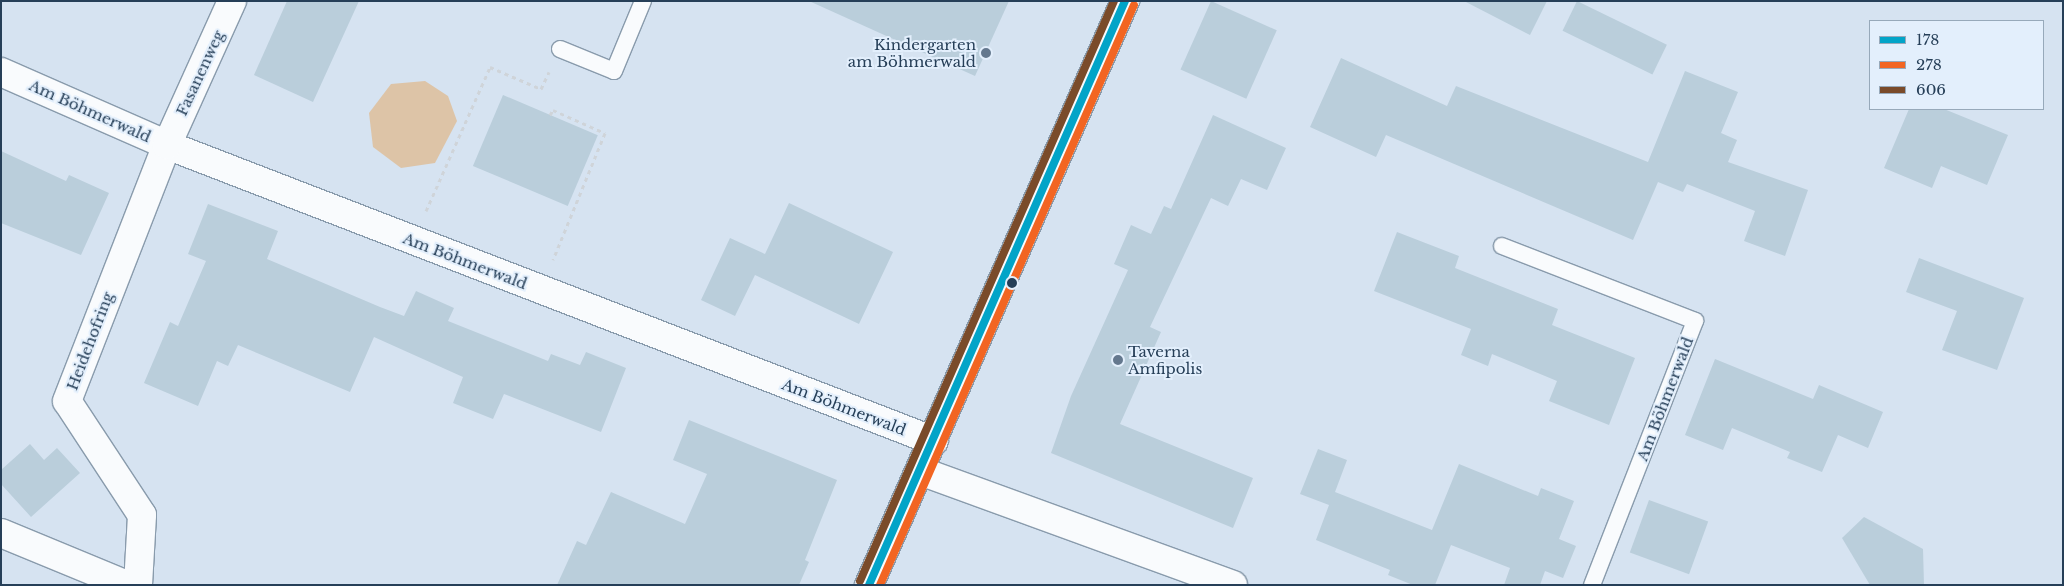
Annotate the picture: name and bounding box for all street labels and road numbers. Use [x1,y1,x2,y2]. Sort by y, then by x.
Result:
street label: Fasanenweg [172,28,228,118]
street label: Am Böhmerwald [26,76,154,146]
street label: Am Böhmerwald [400,229,530,293]
street label: Heidehofring [63,289,117,393]
street label: Am Böhmerwald [1633,334,1697,464]
street label: Am Böhmerwald [779,375,909,439]

